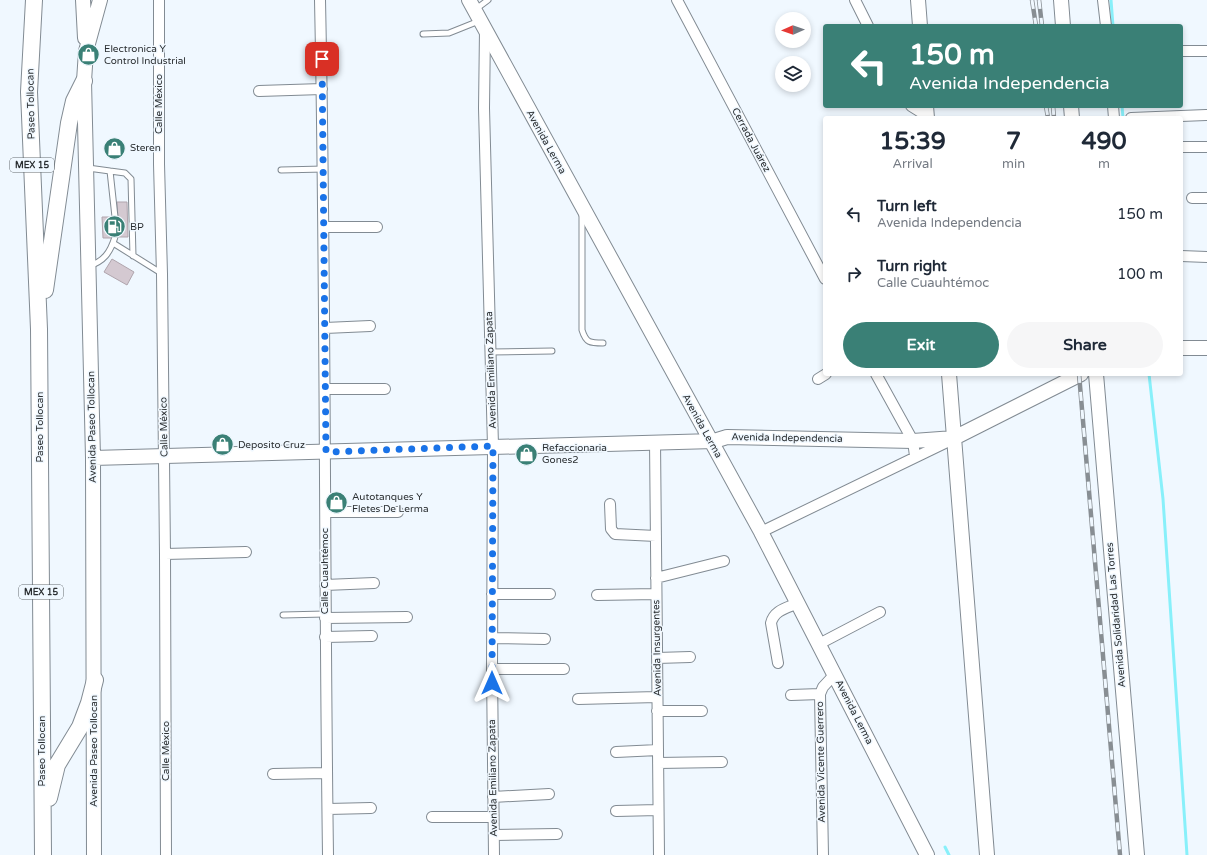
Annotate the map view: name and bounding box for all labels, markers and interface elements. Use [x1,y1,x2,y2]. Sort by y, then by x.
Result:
north arrow [775,12,811,48]
map controls [775,12,811,92]
text: 150 m [909,38,995,72]
icon: left [843,40,895,92]
shop icon: Electronica Y Control Industrial [76,42,102,68]
pin [305,42,339,76]
place label: Electronica Y Control Industrial [104,43,186,67]
icon: arrive [311,48,333,70]
button: layers [775,56,811,92]
street label: Paseo Tollocan [24,68,38,140]
text: Avenida Independencia [909,72,1110,94]
street label: Calle México [153,74,165,134]
street label: Cerrada Juárez [729,106,773,174]
street label: Avenida Lerma [524,108,568,176]
text: 15:39 [879,127,946,156]
text: 7 [1006,127,1021,156]
text: 490 [1081,127,1127,156]
shop icon: Steren [102,135,128,161]
place label: Steren [130,142,161,154]
text: Arrival [892,156,933,172]
text: min [1002,156,1025,172]
text: m [1098,156,1110,172]
road number: MEX 15 [10,158,54,172]
text: Turn left [877,197,937,215]
icon: left [843,203,865,225]
text: 150 m [1117,205,1163,223]
fuel station icon: BP [102,214,128,240]
text: Avenida Independencia [877,215,1022,231]
place label: BP [130,221,144,233]
text: Turn right [877,257,947,275]
icon: right [843,263,865,285]
text: 100 m [1117,265,1163,283]
text: Calle Cuauhtémoc [877,275,989,291]
street label: Avenida Emiliano Zapata [483,311,499,429]
button: Exit [843,322,999,368]
button: Share [1007,322,1163,368]
street label: Avenida Paseo Tollocan [85,371,99,483]
street label: Paseo Tollocan [34,392,46,462]
street label: Avenida Lerma [680,392,724,460]
street label: Calle México [157,397,171,457]
street label: Avenida Independencia [731,431,843,445]
shop icon: Deposito Cruz [210,432,236,458]
place label: Deposito Cruz [238,439,305,451]
shop icon: Refaccionaria Gones2 [513,441,539,467]
place label: Refaccionaria Gones2 [542,442,607,466]
shop icon: Autotanques Y Fletes De Lerma [323,490,349,516]
place label: Autotanques Y Fletes De Lerma [352,491,429,515]
street label: Calle Cuauhtémoc [319,528,331,614]
street label: Avenida Solidaridad Las Torres [1104,542,1128,688]
road number: MEX 15 [19,585,63,599]
street label: Avenida Insurgentes [650,599,664,696]
position arrow [471,662,513,704]
street label: Avenida Lerma [833,678,875,746]
street label: Avenida Paseo Tollocan [88,695,100,807]
street label: Avenida Vicente Guerrero [814,701,828,823]
street label: Paseo Tollocan [36,716,48,786]
street label: Avenida Emiliano Zapata [486,719,500,837]
street label: Calle México [160,721,172,781]

